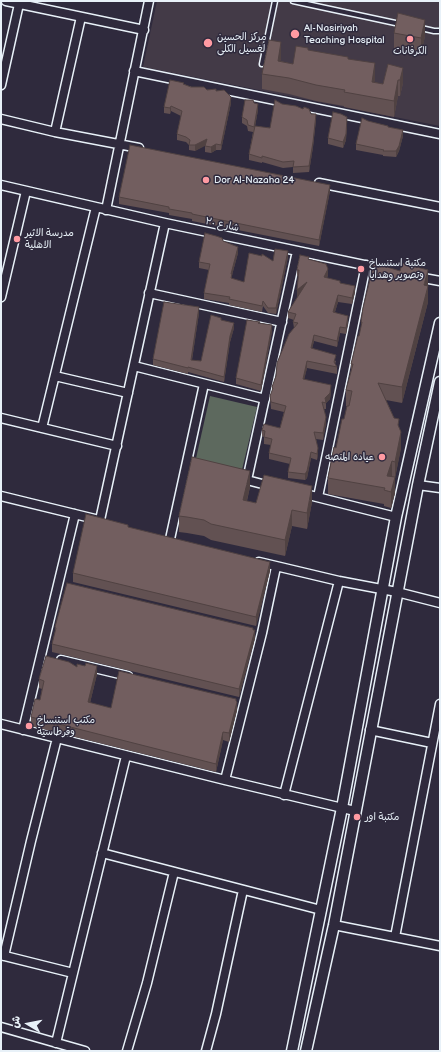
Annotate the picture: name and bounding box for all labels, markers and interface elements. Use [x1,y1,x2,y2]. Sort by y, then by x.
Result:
place label: Al-Nasiriyah Teaching Hospital [304,22,385,46]
marker: Al-Nasiriyah Teaching Hospital [289,28,301,40]
place label: مركز الحسين لغسيل الكلى [217,31,266,54]
marker: الكرفانات [405,34,415,44]
marker: مركز الحسين لغسيل الكلى [202,37,214,49]
place label: الكرفانات [393,45,427,57]
place label: Dor Al-Nazaha 24 [214,174,294,186]
marker: Dor Al-Nazaha 24 [201,175,211,185]
street label: شارع ٣٠ [204,216,240,234]
place label: مدرسة الاثير الاهلية [25,227,74,250]
marker: مدرسة الاثير الاهلية [12,234,22,244]
place label: مكتبة استنساخ وتصوير وهدايا [369,257,426,280]
marker: مكتبة استنساخ وتصوير وهدايا [356,264,366,274]
place label: عياده المنصه [325,451,374,463]
marker: عياده المنصه [377,452,387,462]
place label: مكتب استنساخ وقرطاسية [37,714,95,738]
marker: مكتب استنساخ وقرطاسية [24,721,34,731]
place label: مكتبة اور [365,811,399,823]
marker: مكتبة اور [352,812,362,822]
north arrow [8,1004,48,1044]
text: ش [8,1015,23,1029]

